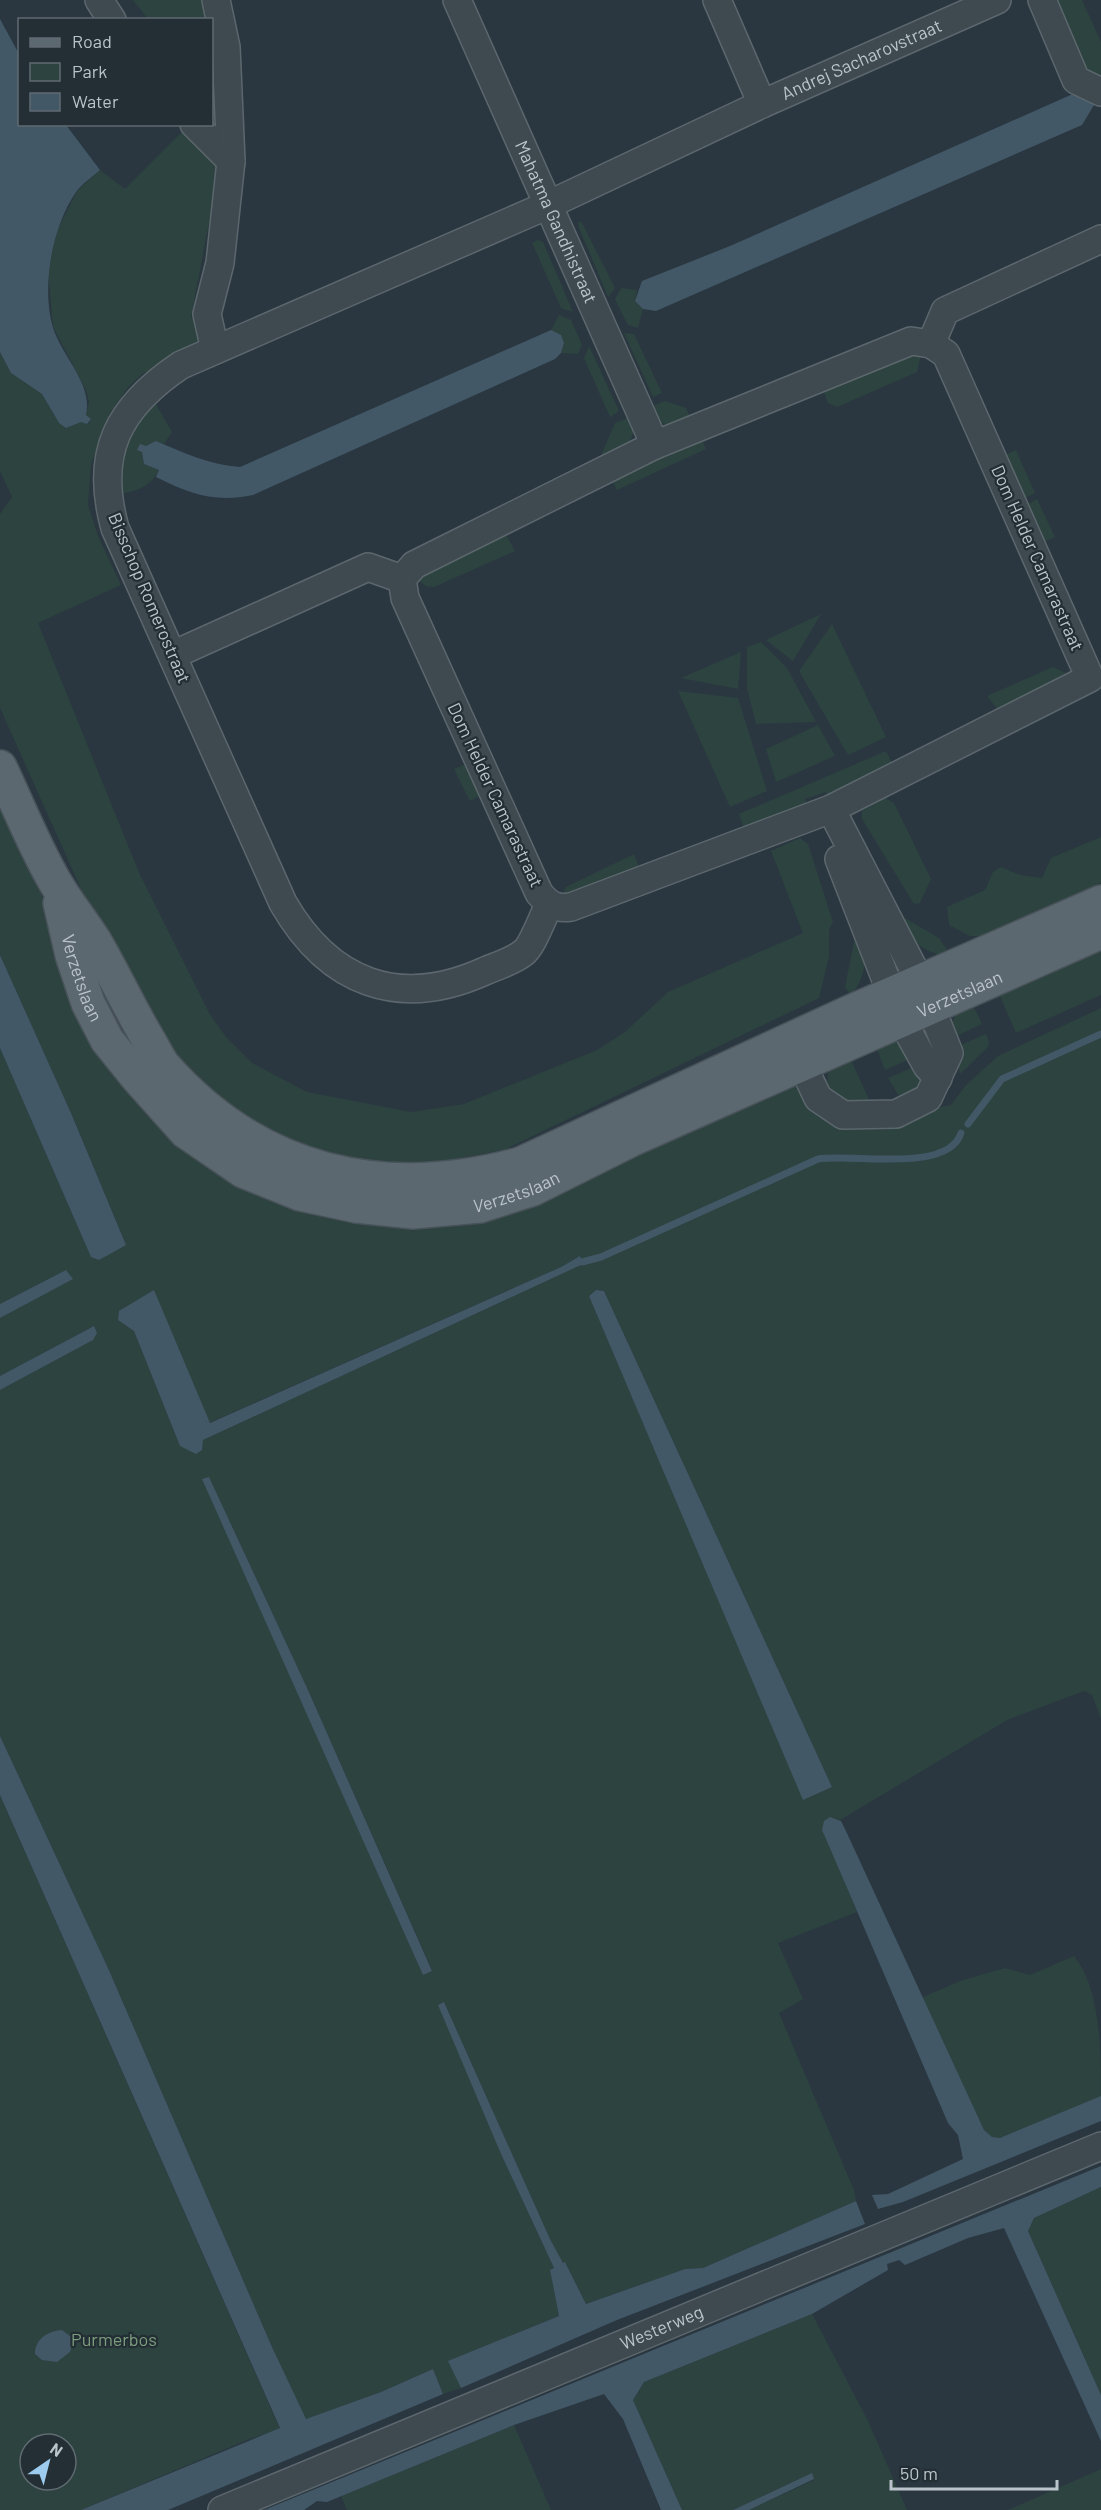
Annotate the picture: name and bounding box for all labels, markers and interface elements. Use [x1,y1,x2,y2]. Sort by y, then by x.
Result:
street label: Andrej Sacharovstraat [778,14,945,104]
legend [18,18,213,126]
text: Road [72,30,112,52]
text: Park [72,60,107,82]
text: Water [72,90,119,112]
street label: Mahatma Gandhistraat [511,137,602,306]
street label: Dom Helder Camarastraat [987,461,1089,654]
street label: Bisschop Romerostraat [104,509,196,686]
street label: Dom Helder Camarastraat [443,699,548,890]
street label: Verzetslaan [58,932,108,1025]
street label: Verzetslaan [913,965,1005,1022]
street label: Verzetslaan [472,1165,563,1217]
street label: Westerweg [617,2300,706,2354]
park label: Purmerbos [71,2328,157,2350]
north arrow [18,2432,78,2492]
text: N [47,2438,67,2460]
scale bar [891,2453,1058,2491]
text: 50 m [900,2462,938,2484]

